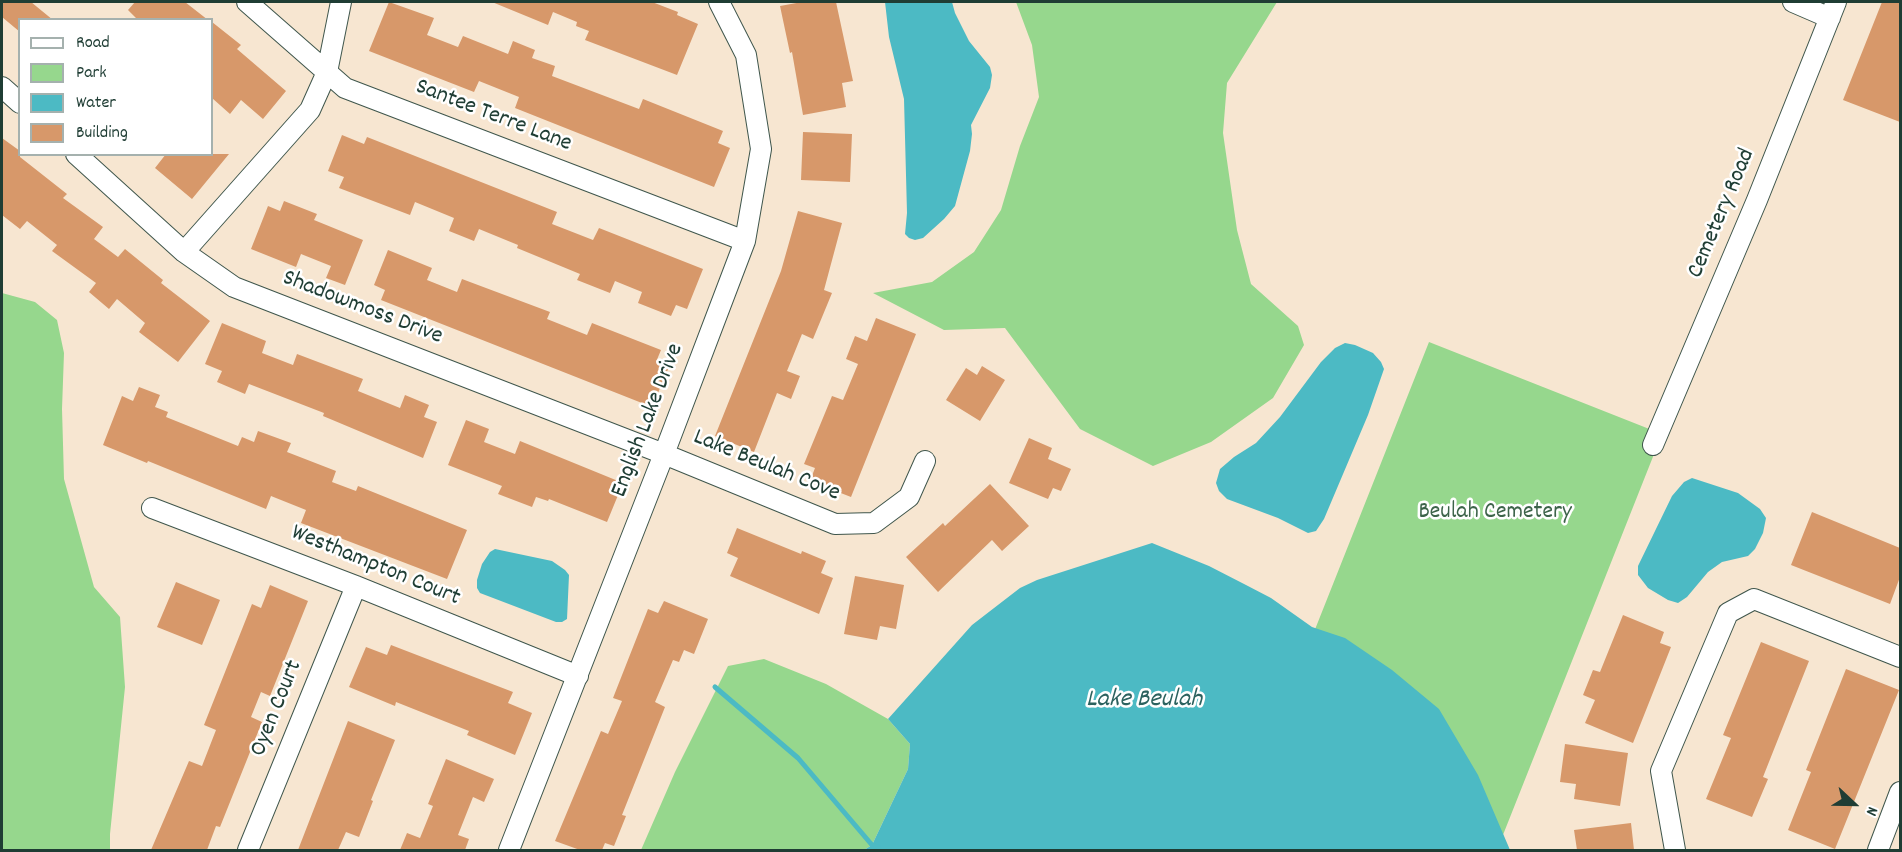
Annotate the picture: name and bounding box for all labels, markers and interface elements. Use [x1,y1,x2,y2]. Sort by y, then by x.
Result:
legend [18,18,213,156]
text: Road [76,31,110,56]
text: Park [76,61,107,86]
street label: Santee Terre Lane [411,74,575,160]
text: Water [76,91,116,116]
text: Building [76,121,128,146]
street label: Cemetery Road [1683,145,1763,283]
street label: Shadowmoss Drive [278,265,446,353]
street label: English Lake Drive [606,340,692,502]
street label: Lake Beulah Cove [688,424,844,510]
park label: Beulah Cemetery [1418,500,1572,528]
street label: Westhampton Court [286,520,464,614]
street label: Oyen Court [246,657,310,761]
water label: Lake Beulah [1086,685,1202,717]
north arrow [1824,774,1884,834]
text: N [1859,803,1883,819]

